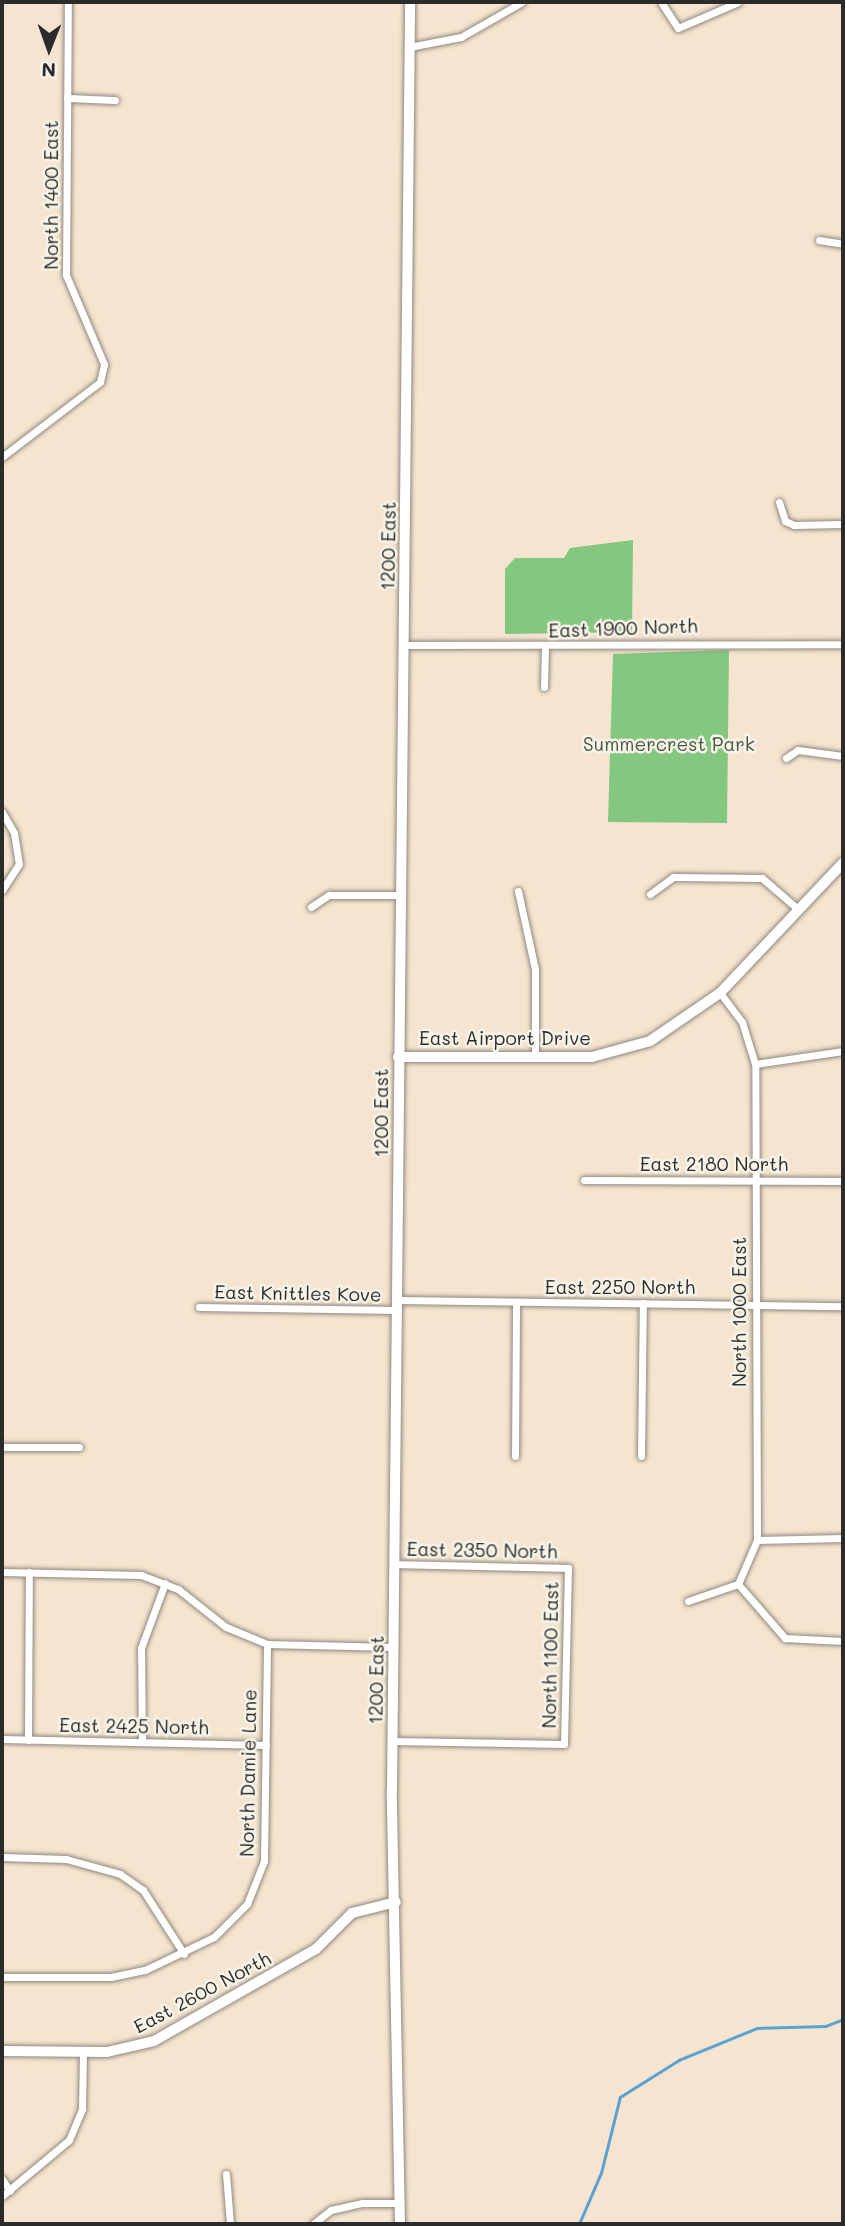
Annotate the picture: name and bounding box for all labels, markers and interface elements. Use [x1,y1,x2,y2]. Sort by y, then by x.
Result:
north arrow [14,14,84,84]
text: N [41,58,56,83]
street label: North 1400 East [40,120,62,270]
street label: 1200 East [376,501,400,591]
street label: East 1900 North [548,614,698,642]
park label: Summercrest Park [583,733,755,755]
street label: East Airport Drive [419,1027,591,1049]
street label: 1200 East [370,1069,392,1157]
street label: East 2180 North [640,1153,788,1175]
street label: North 1000 East [728,1237,750,1387]
street label: East 2250 North [545,1276,695,1298]
street label: East Knittles Kove [214,1280,382,1306]
street label: East 2350 North [406,1537,558,1563]
street label: North 1100 East [537,1581,563,1729]
street label: 1200 East [364,1635,388,1725]
street label: North Damie Lane [235,1689,261,1857]
street label: East 2425 North [59,1713,209,1739]
street label: East 2600 North [130,1946,274,2038]

